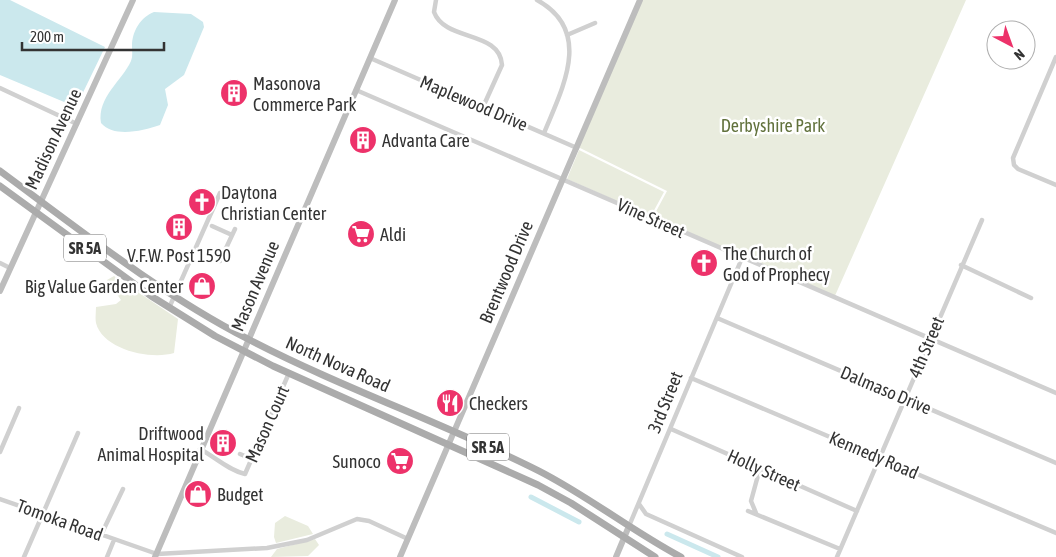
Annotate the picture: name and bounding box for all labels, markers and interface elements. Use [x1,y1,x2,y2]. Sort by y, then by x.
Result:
scale bar [22,20,165,52]
north arrow [986,20,1036,70]
text: 200 m [30,28,64,45]
text: N [1011,46,1028,64]
street label: Maplewood Drive [417,71,531,135]
place label: Masonova Commerce Park [253,73,356,115]
building icon: Masonova Commerce Park [219,78,249,108]
street label: Madison Avenue [20,85,86,193]
park label: Derbyshire Park [721,115,825,136]
building icon: Advanta Care [348,125,378,155]
place label: Advanta Care [382,130,470,151]
place label: Daytona Christian Center [221,182,327,224]
church icon: Daytona Christian Center [187,187,217,217]
street label: Vine Street [614,194,688,242]
building icon: V.F.W. Post 1590 [164,212,194,242]
street label: Brentwood Drive [475,218,537,326]
supermarket icon: Aldi [346,219,376,249]
place label: Aldi [380,224,406,245]
road number: SR 5A [64,234,106,262]
street label: Mason Avenue [227,238,283,334]
place label: The Church of God of Prophecy [723,243,830,285]
place label: V.F.W. Post 1590 [127,245,231,266]
church icon: The Church of God of Prophecy [689,248,719,278]
shop icon: Big Value Garden Center [187,271,217,301]
place label: Big Value Garden Center [25,276,184,297]
street label: 4th Street [904,313,948,381]
street label: North Nova Road [283,332,393,396]
street label: Dalmaso Drive [837,361,935,419]
street label: 3rd Street [643,368,687,436]
street label: Mason Court [241,382,293,466]
restaurant icon: Checkers [435,388,465,418]
place label: Checkers [469,393,528,414]
place label: Driftwood Animal Hospital [97,423,204,465]
street label: Kennedy Road [826,427,922,483]
building icon: Driftwood Animal Hospital [208,428,238,458]
road number: SR 5A [467,434,509,461]
street label: Holly Street [724,445,804,495]
supermarket icon: Sunoco [385,446,415,476]
place label: Sunoco [332,451,381,472]
shop icon: Budget [183,479,213,509]
place label: Budget [217,484,264,505]
street label: Tomoka Road [14,495,106,545]

